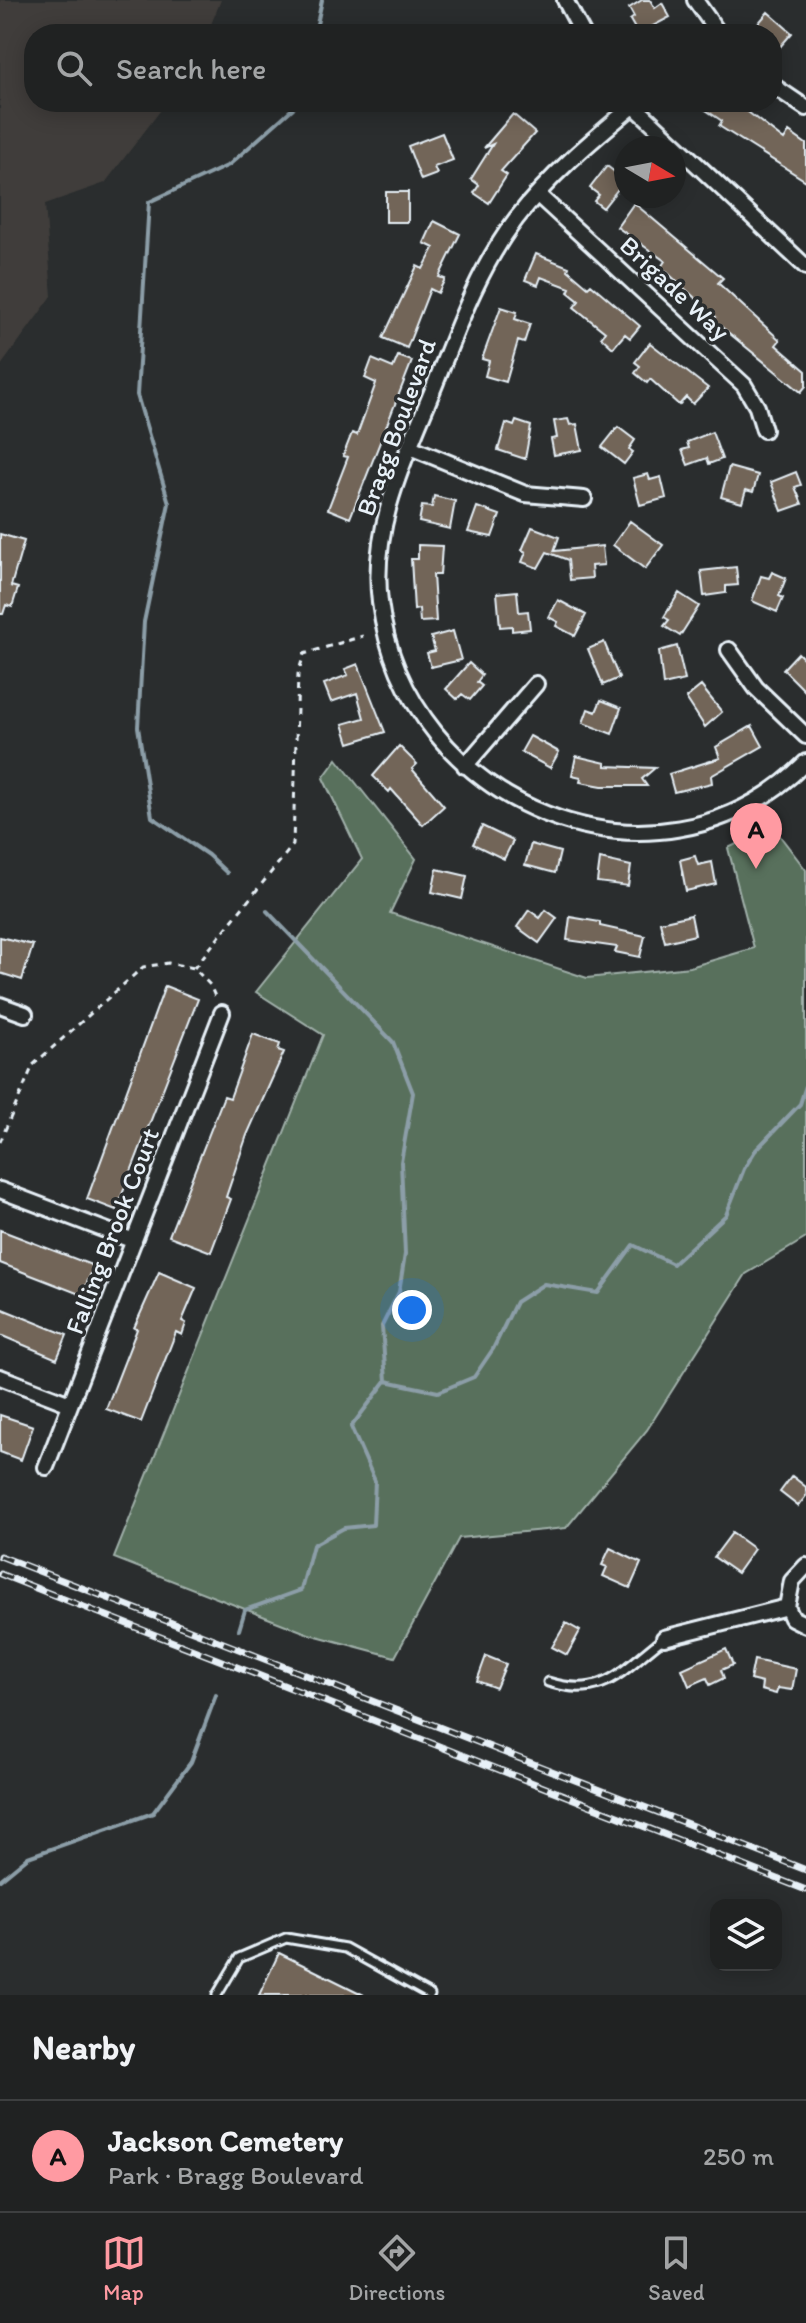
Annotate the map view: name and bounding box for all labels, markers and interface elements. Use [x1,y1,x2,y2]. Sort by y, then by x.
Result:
search box [24,24,782,112]
icon: search [52,46,96,90]
text: Search here [116,50,266,87]
north arrow [614,136,686,208]
street label: Brigade Way [613,229,737,347]
street label: Bragg Boulevard [349,333,443,520]
pin: A [730,803,782,869]
street label: Falling Brook Court [58,1123,166,1339]
your location [392,1290,432,1330]
map controls [710,1899,782,1971]
button: layers [710,1899,782,1971]
text: Nearby [32,2027,135,2068]
text: Jackson Cemetery [108,2122,343,2159]
text: A [50,2140,66,2172]
text: 250 m [703,2140,774,2172]
text: Park · Bragg Boulevard [108,2159,364,2191]
tab: Map [102,2231,146,2306]
tab: Directions [349,2231,445,2306]
tab: Saved [648,2231,704,2306]

